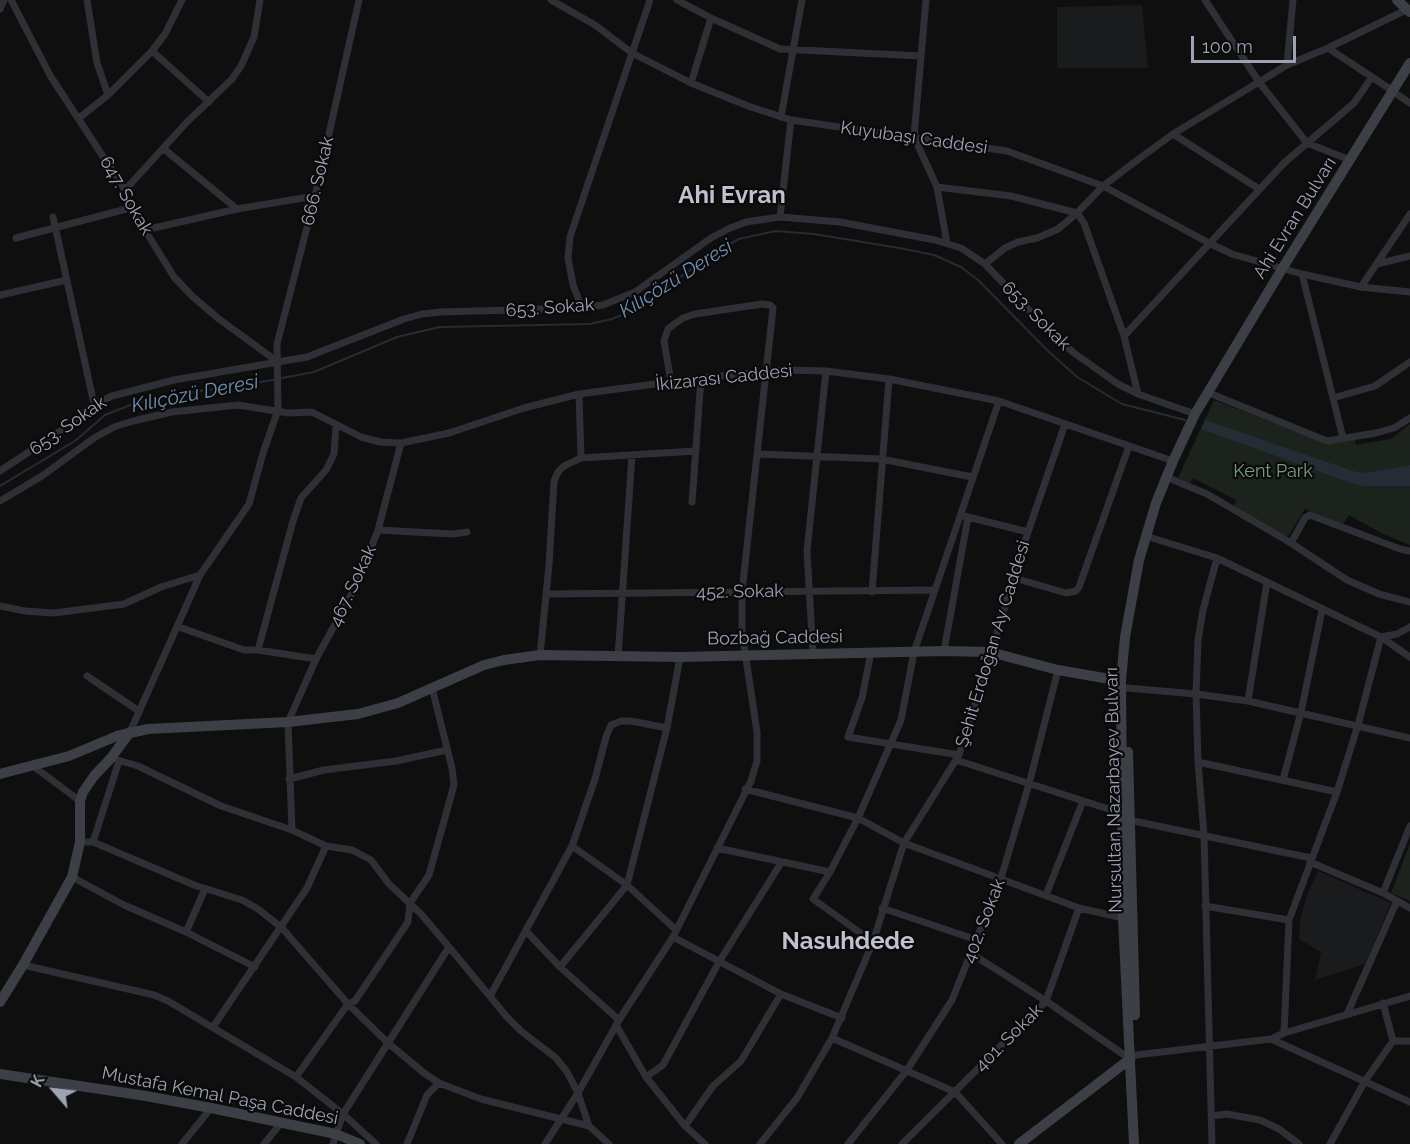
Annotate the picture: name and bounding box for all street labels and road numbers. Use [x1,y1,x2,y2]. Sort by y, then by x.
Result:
street label: Kuyubaşı Caddesi [839,117,989,159]
street label: 666. Sokak [297,134,339,228]
street label: 647. Sokak [95,153,157,239]
street label: Ahi Evran Bulvarı [1249,153,1341,283]
street label: 653. Sokak [997,277,1075,355]
street label: 653. Sokak [505,294,595,322]
street label: İkizarası Caddesi [654,360,794,396]
street label: 653. Sokak [25,392,111,460]
street label: Şehit Erdoğan Ay Caddesi [951,538,1035,750]
street label: 467. Sokak [325,542,381,630]
street label: 452. Sokak [696,580,784,604]
street label: Bozbağ Caddesi [707,626,843,650]
street label: Nursultan Nazarbayev Bulvarı [1101,667,1127,913]
street label: 402. Sokak [958,876,1010,966]
street label: 401. Sokak [971,1000,1047,1076]
street label: Mustafa Kemal Paşa Caddesi [100,1062,340,1130]

